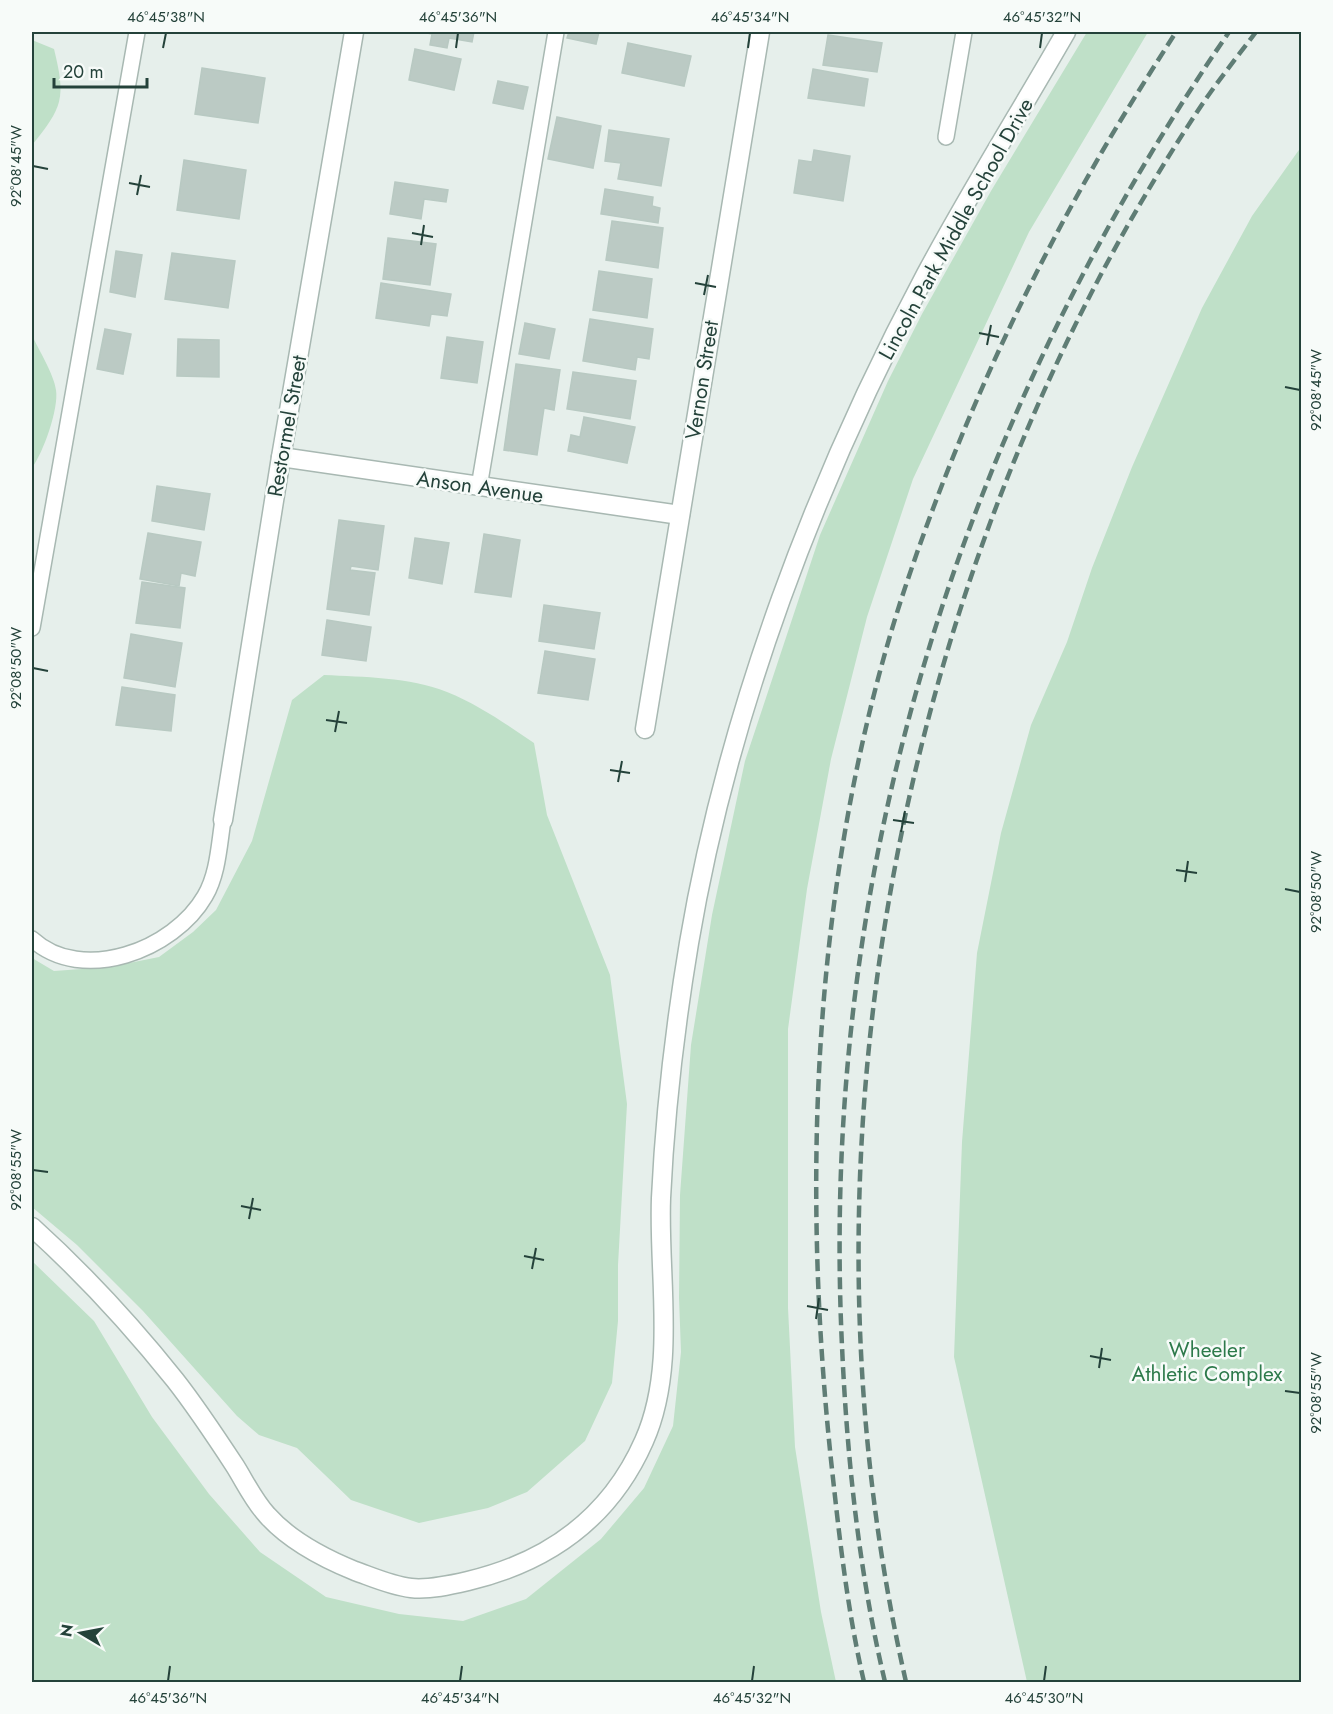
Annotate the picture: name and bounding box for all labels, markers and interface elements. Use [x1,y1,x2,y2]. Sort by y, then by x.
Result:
text: 46°45'38"N [127,6,205,28]
text: 46°45'36"N [419,6,497,28]
text: 46°45'34"N [711,6,789,28]
text: 46°45'32"N [1003,6,1081,28]
scale bar [54,51,147,89]
text: 20 m [63,59,103,85]
street label: Lincoln Park Middle School Drive [871,93,1041,365]
text: 92°08'45"W [5,125,27,207]
street label: Vernon Street [678,318,726,442]
text: 92°08'45"W [1305,349,1327,431]
street label: Restormel Street [260,353,314,499]
street label: Anson Avenue [415,463,545,511]
text: 92°08'50"W [5,627,27,709]
text: 92°08'50"W [1305,851,1327,933]
text: 92°08'55"W [5,1129,27,1211]
park label: Wheeler Athletic Complex [1132,1335,1283,1389]
text: 92°08'55"W [1305,1352,1327,1434]
north arrow [51,1603,111,1663]
text: N [54,1622,79,1639]
text: 46°45'36"N [129,1687,207,1709]
text: 46°45'34"N [421,1687,499,1709]
text: 46°45'32"N [713,1687,791,1709]
text: 46°45'30"N [1005,1687,1083,1709]

